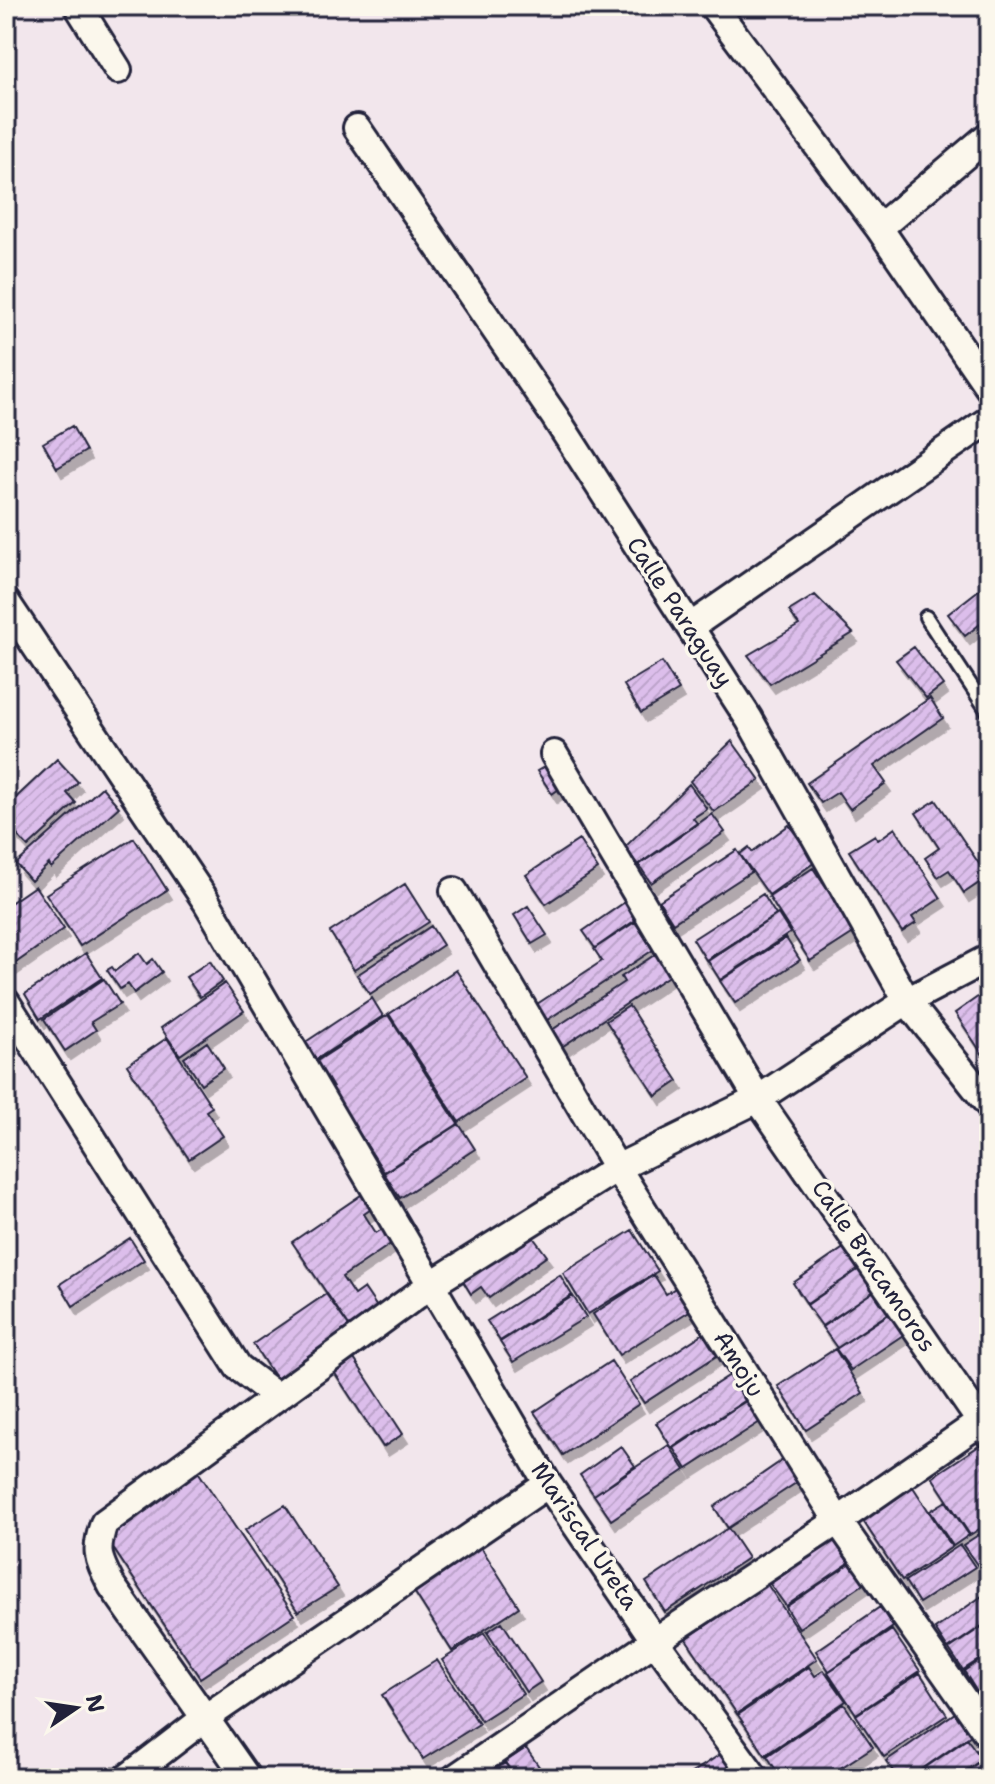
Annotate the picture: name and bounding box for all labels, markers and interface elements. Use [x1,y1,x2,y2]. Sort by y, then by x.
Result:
street label: Calle Paraguay [619,531,741,693]
street label: Calle Bracamoros [804,1174,944,1358]
street label: Amoju [706,1325,772,1403]
street label: Mariscal Ureta [524,1456,646,1616]
north arrow [36,1668,116,1748]
text: N [79,1692,111,1715]

